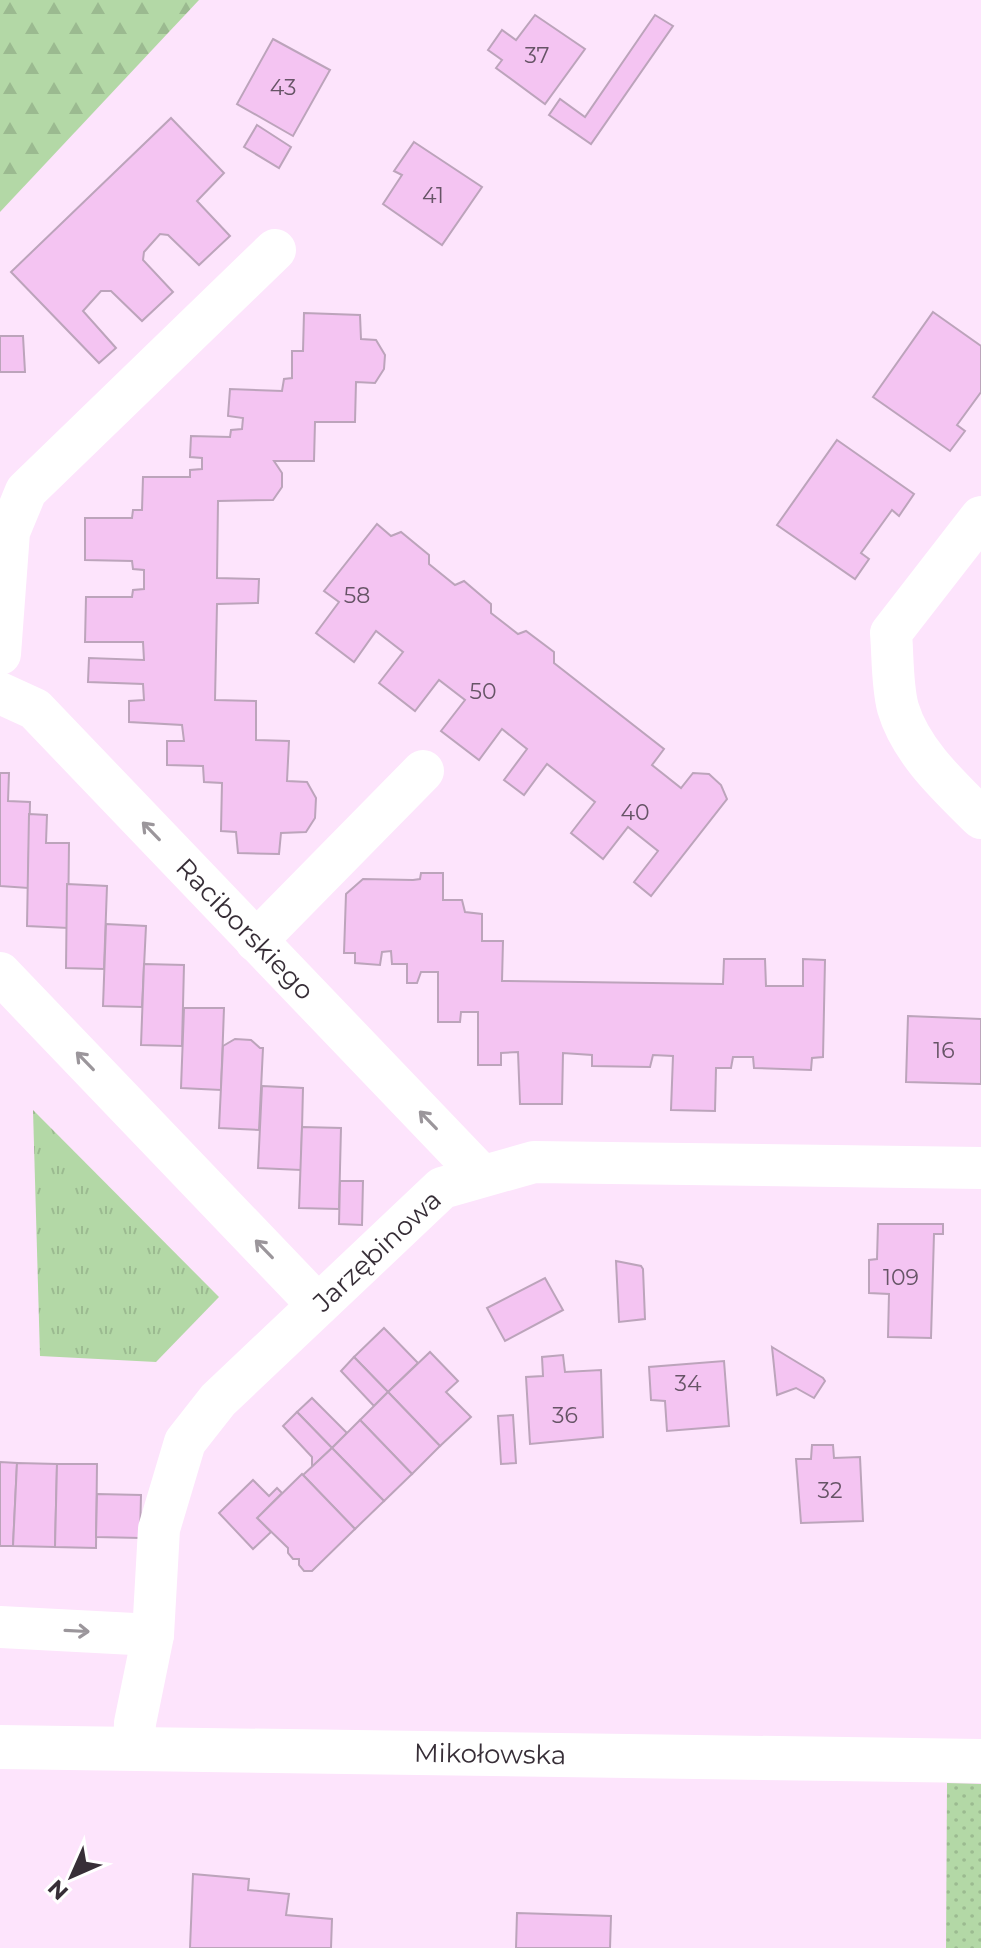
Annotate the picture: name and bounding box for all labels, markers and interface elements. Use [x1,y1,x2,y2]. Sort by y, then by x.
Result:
house number: 37 [524,42,550,69]
house number: 43 [270,74,296,101]
house number: 41 [422,182,444,209]
house number: 58 [344,582,370,609]
house number: 50 [469,678,497,705]
house number: 40 [620,799,650,826]
one-way arrow [142,821,161,841]
street label: Raciborskiego [169,851,321,1007]
house number: 16 [933,1037,955,1064]
one-way arrow [75,1051,94,1071]
one-way arrow [419,1111,438,1130]
street label: Jarzębinowa [306,1184,448,1319]
one-way arrow [255,1239,274,1259]
house number: 109 [883,1264,919,1291]
house number: 34 [675,1370,702,1397]
house number: 36 [552,1402,578,1429]
house number: 32 [818,1477,842,1504]
one-way arrow [63,1623,90,1638]
street label: Mikołowska [414,1737,566,1771]
north arrow [32,1836,112,1916]
text: N [42,1874,74,1906]

